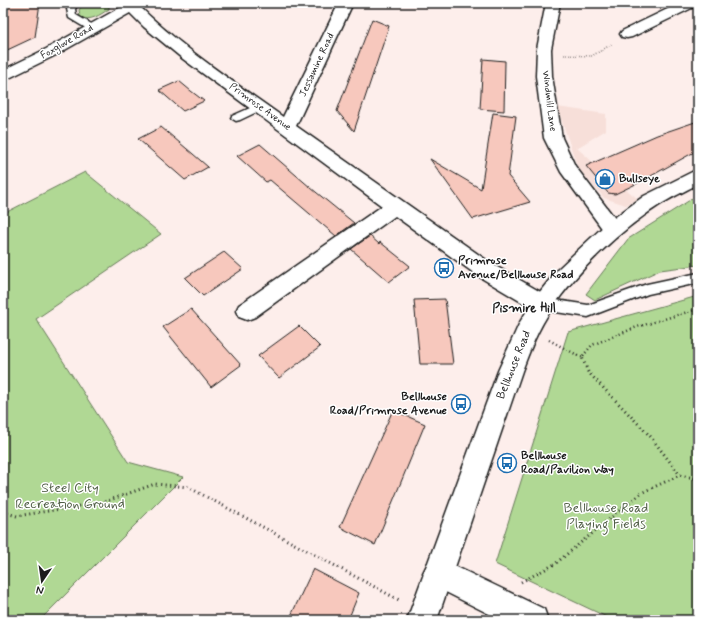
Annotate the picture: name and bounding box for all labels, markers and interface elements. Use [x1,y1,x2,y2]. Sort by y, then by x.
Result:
street label: Foxglove Road [38,22,96,63]
street label: Jessamine Road [297,31,338,99]
street label: Windmill Lane [539,70,559,133]
street label: Primrose Avenue [227,80,294,134]
shop icon: Bullseye [594,168,616,190]
place label: Bullseye [619,171,660,187]
place label: Primrose Avenue/Bellhouse Road [458,253,574,283]
bus stop icon: Primrose Avenue/Bellhouse Road [433,257,455,279]
district label: Pismire Hill [492,300,556,317]
street label: Bellhouse Road [493,328,535,402]
place label: Bellhouse Road/Primrose Avenue [330,389,448,419]
bus stop icon: Bellhouse Road/Primrose Avenue [450,393,472,415]
place label: Bellhouse Road/Pavilion Way [521,448,614,478]
bus stop icon: Bellhouse Road/Pavilion Way [496,452,518,474]
park label: Steel City Recreation Ground [15,479,125,513]
park label: Bellhouse Road Playing Fields [564,499,648,535]
north arrow [22,561,62,601]
text: N [35,582,45,597]

